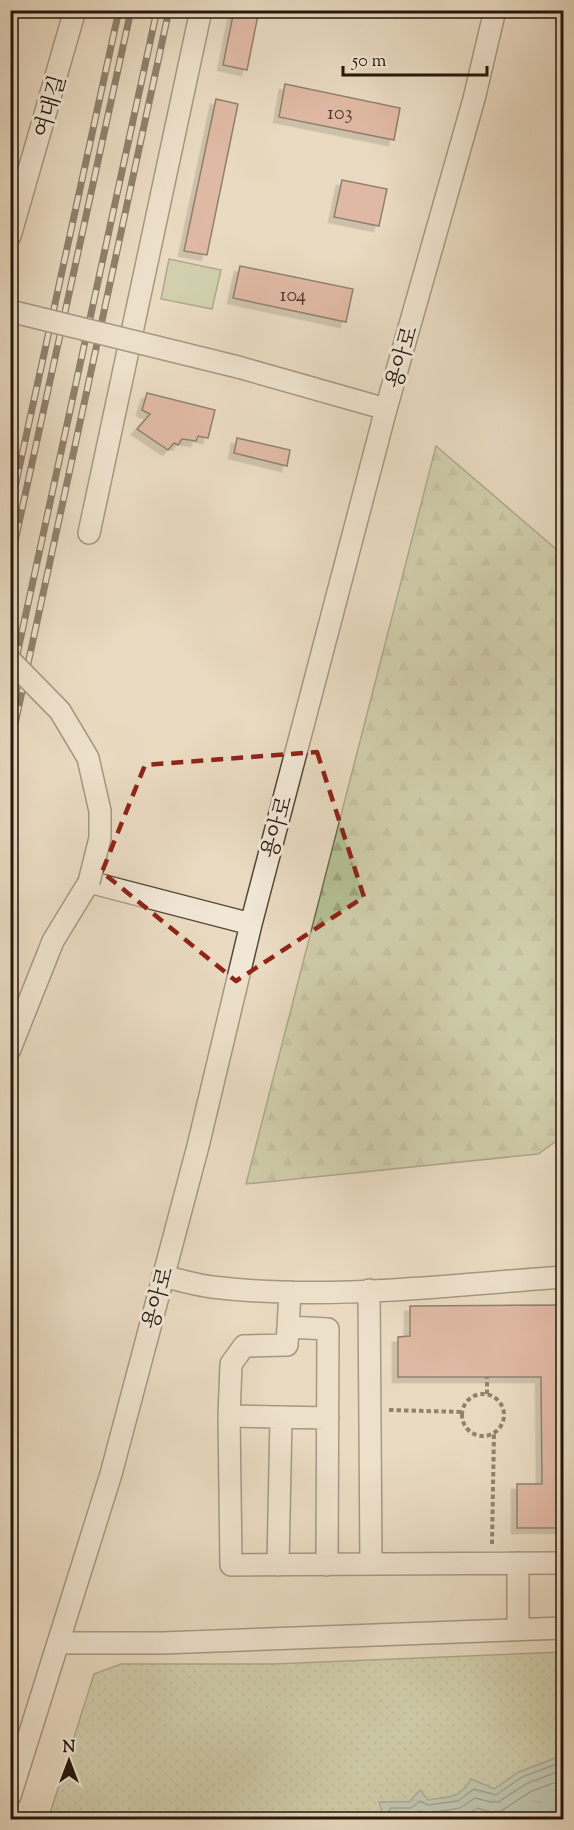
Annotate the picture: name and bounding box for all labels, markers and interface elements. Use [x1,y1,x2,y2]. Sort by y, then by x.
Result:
scale bar [343,39,487,77]
text: 50 m [351,49,387,75]
street label: 여대길 [28,72,76,142]
house number: 103 [327,100,353,129]
house number: 104 [280,282,306,311]
street label: 용아로 [380,323,428,393]
street label: 용아로 [255,793,303,863]
street label: 용아로 [136,1264,184,1334]
north arrow [39,1731,99,1791]
text: N [63,1737,76,1760]

